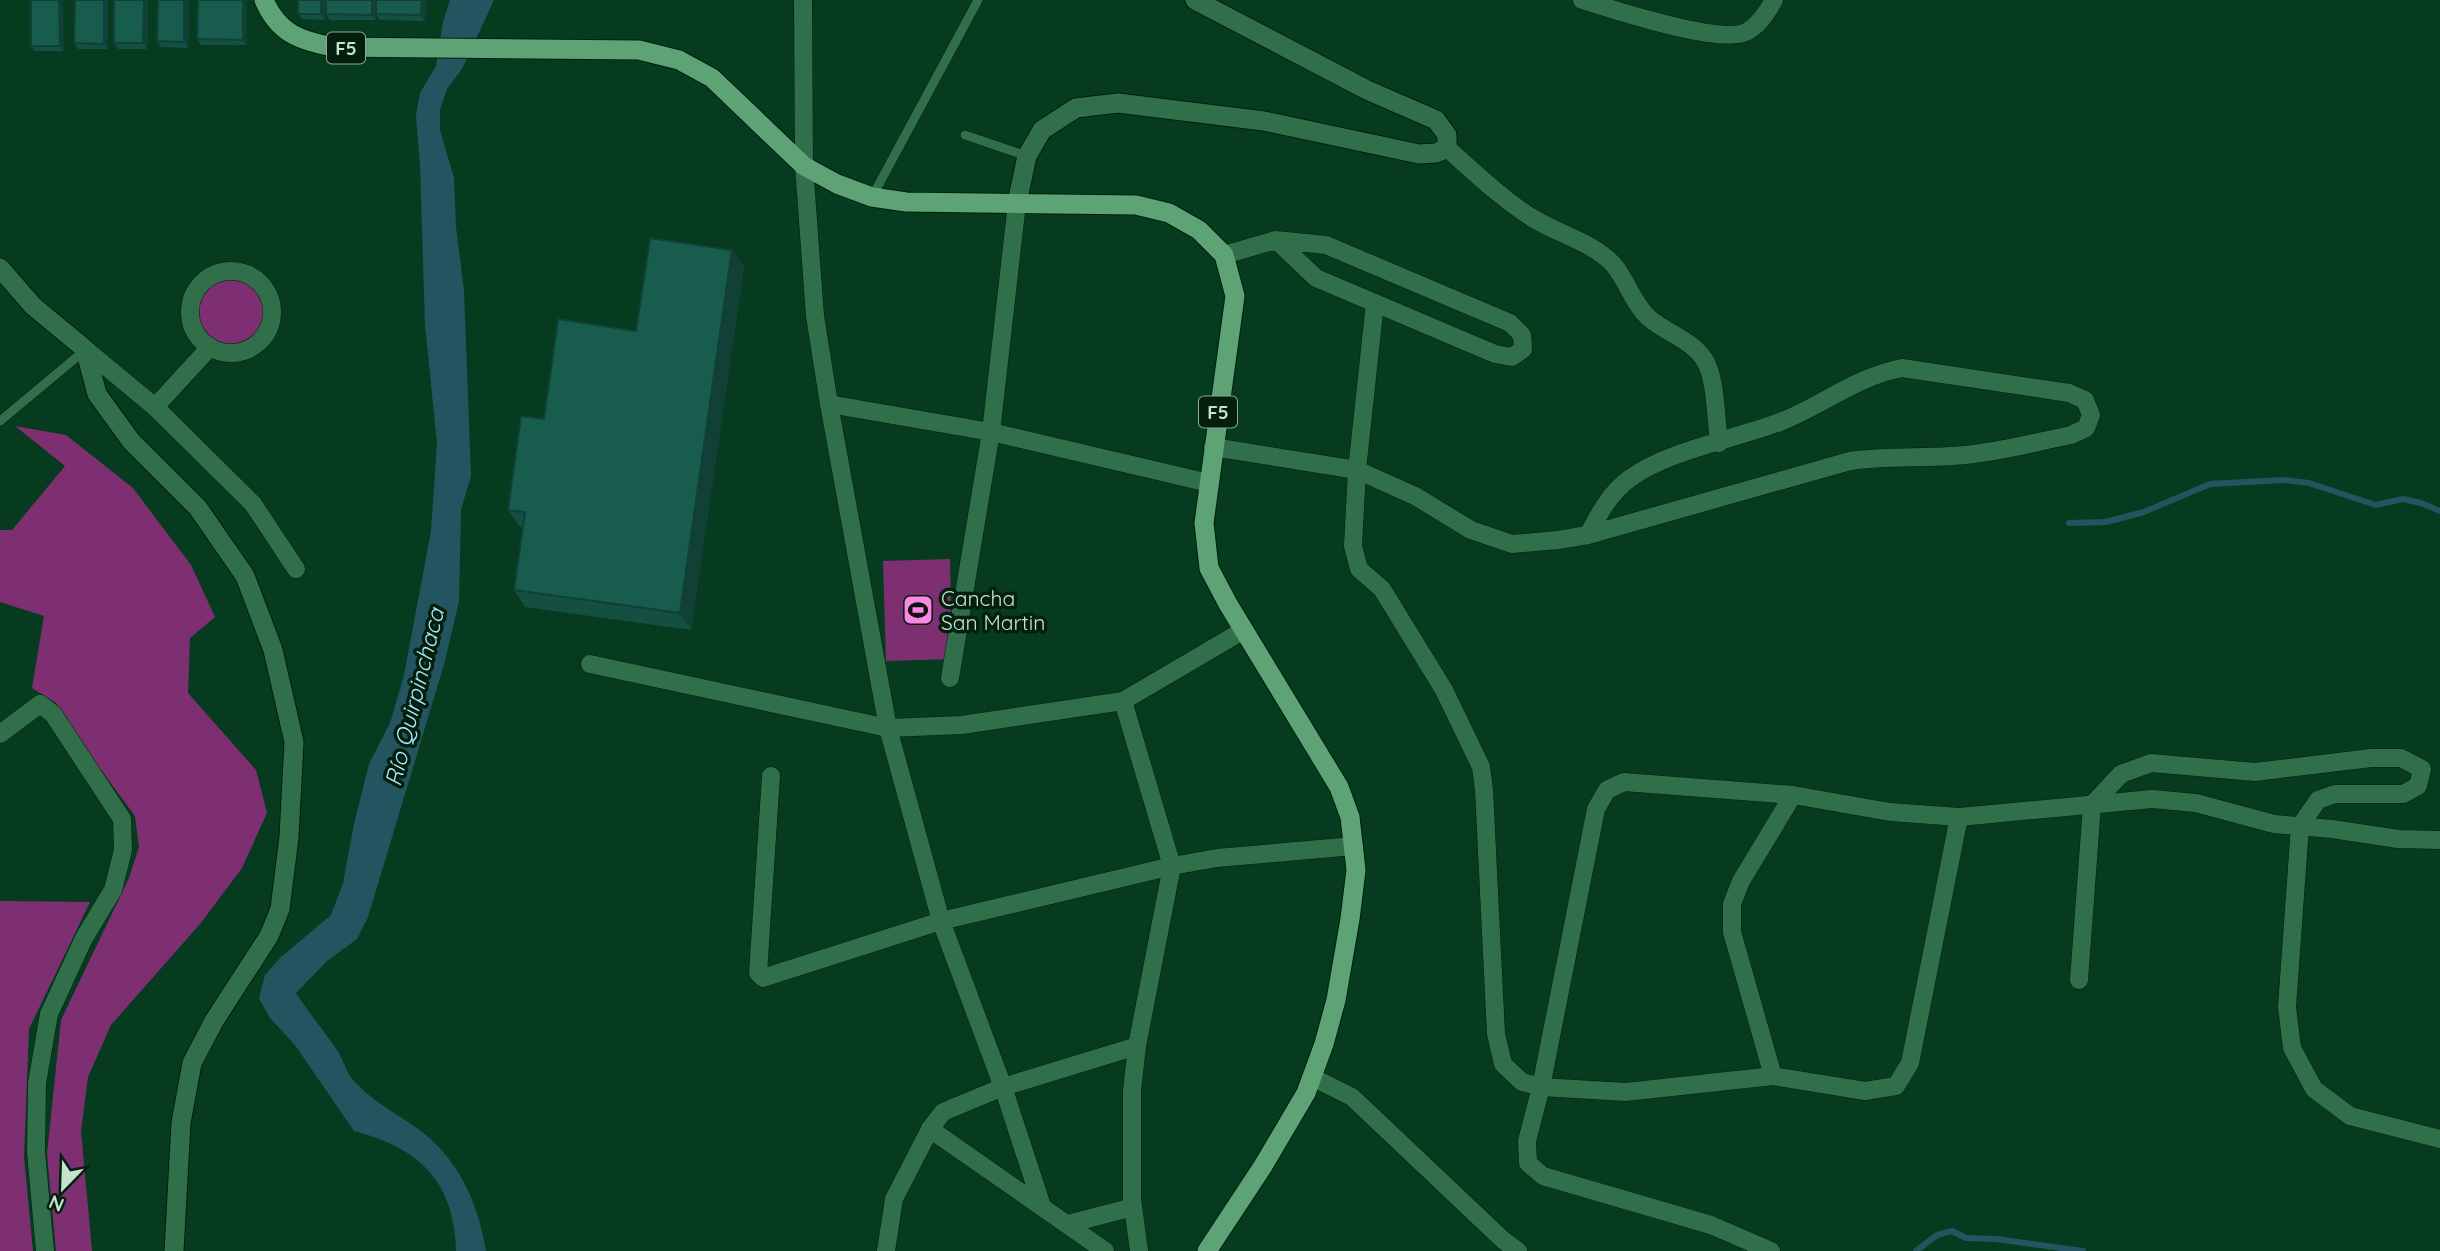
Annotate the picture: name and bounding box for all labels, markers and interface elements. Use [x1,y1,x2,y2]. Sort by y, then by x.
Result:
road number: F5 [327,32,365,64]
road number: F5 [1199,396,1237,428]
place label: Cancha San Martin [941,585,1045,635]
sports icon: Cancha San Martin [901,593,935,627]
water label: Río Quirpinchaca [378,604,450,789]
north arrow [28,1153,98,1223]
text: N [45,1190,67,1217]

